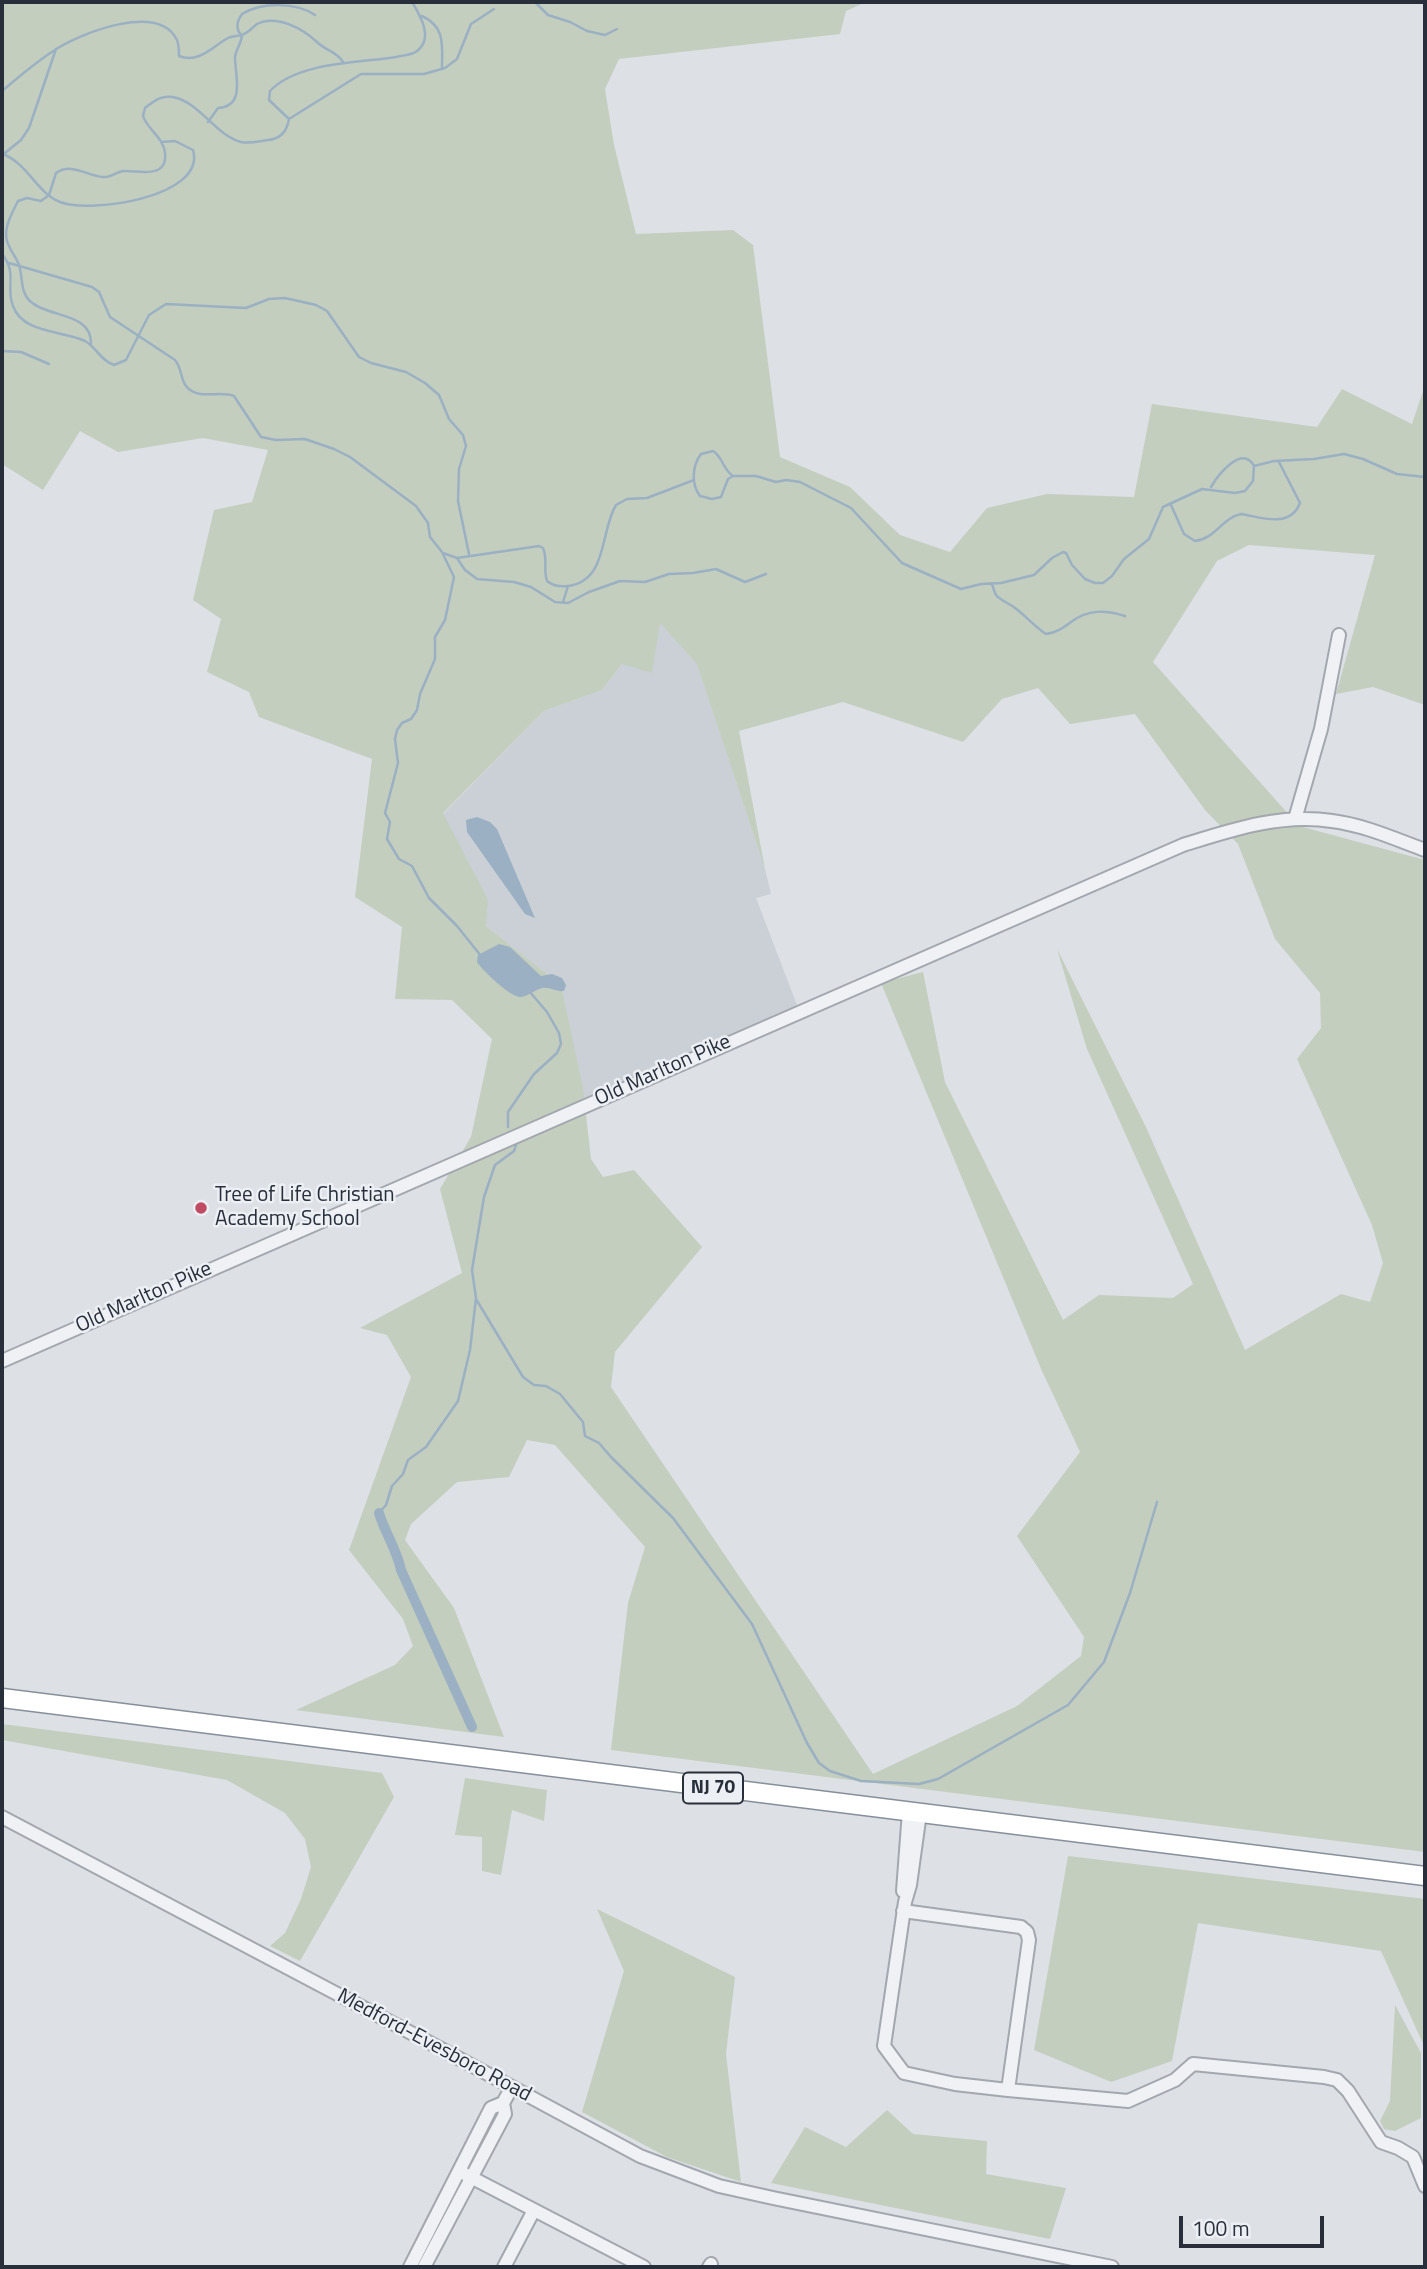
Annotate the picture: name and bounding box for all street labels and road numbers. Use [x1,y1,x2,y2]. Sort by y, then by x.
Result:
street label: Old Marlton Pike [591,1030,735,1112]
street label: Old Marlton Pike [72,1257,216,1339]
road number: NJ 70 [683,1772,743,1803]
street label: Medford-Evesboro Road [333,1984,535,2108]

